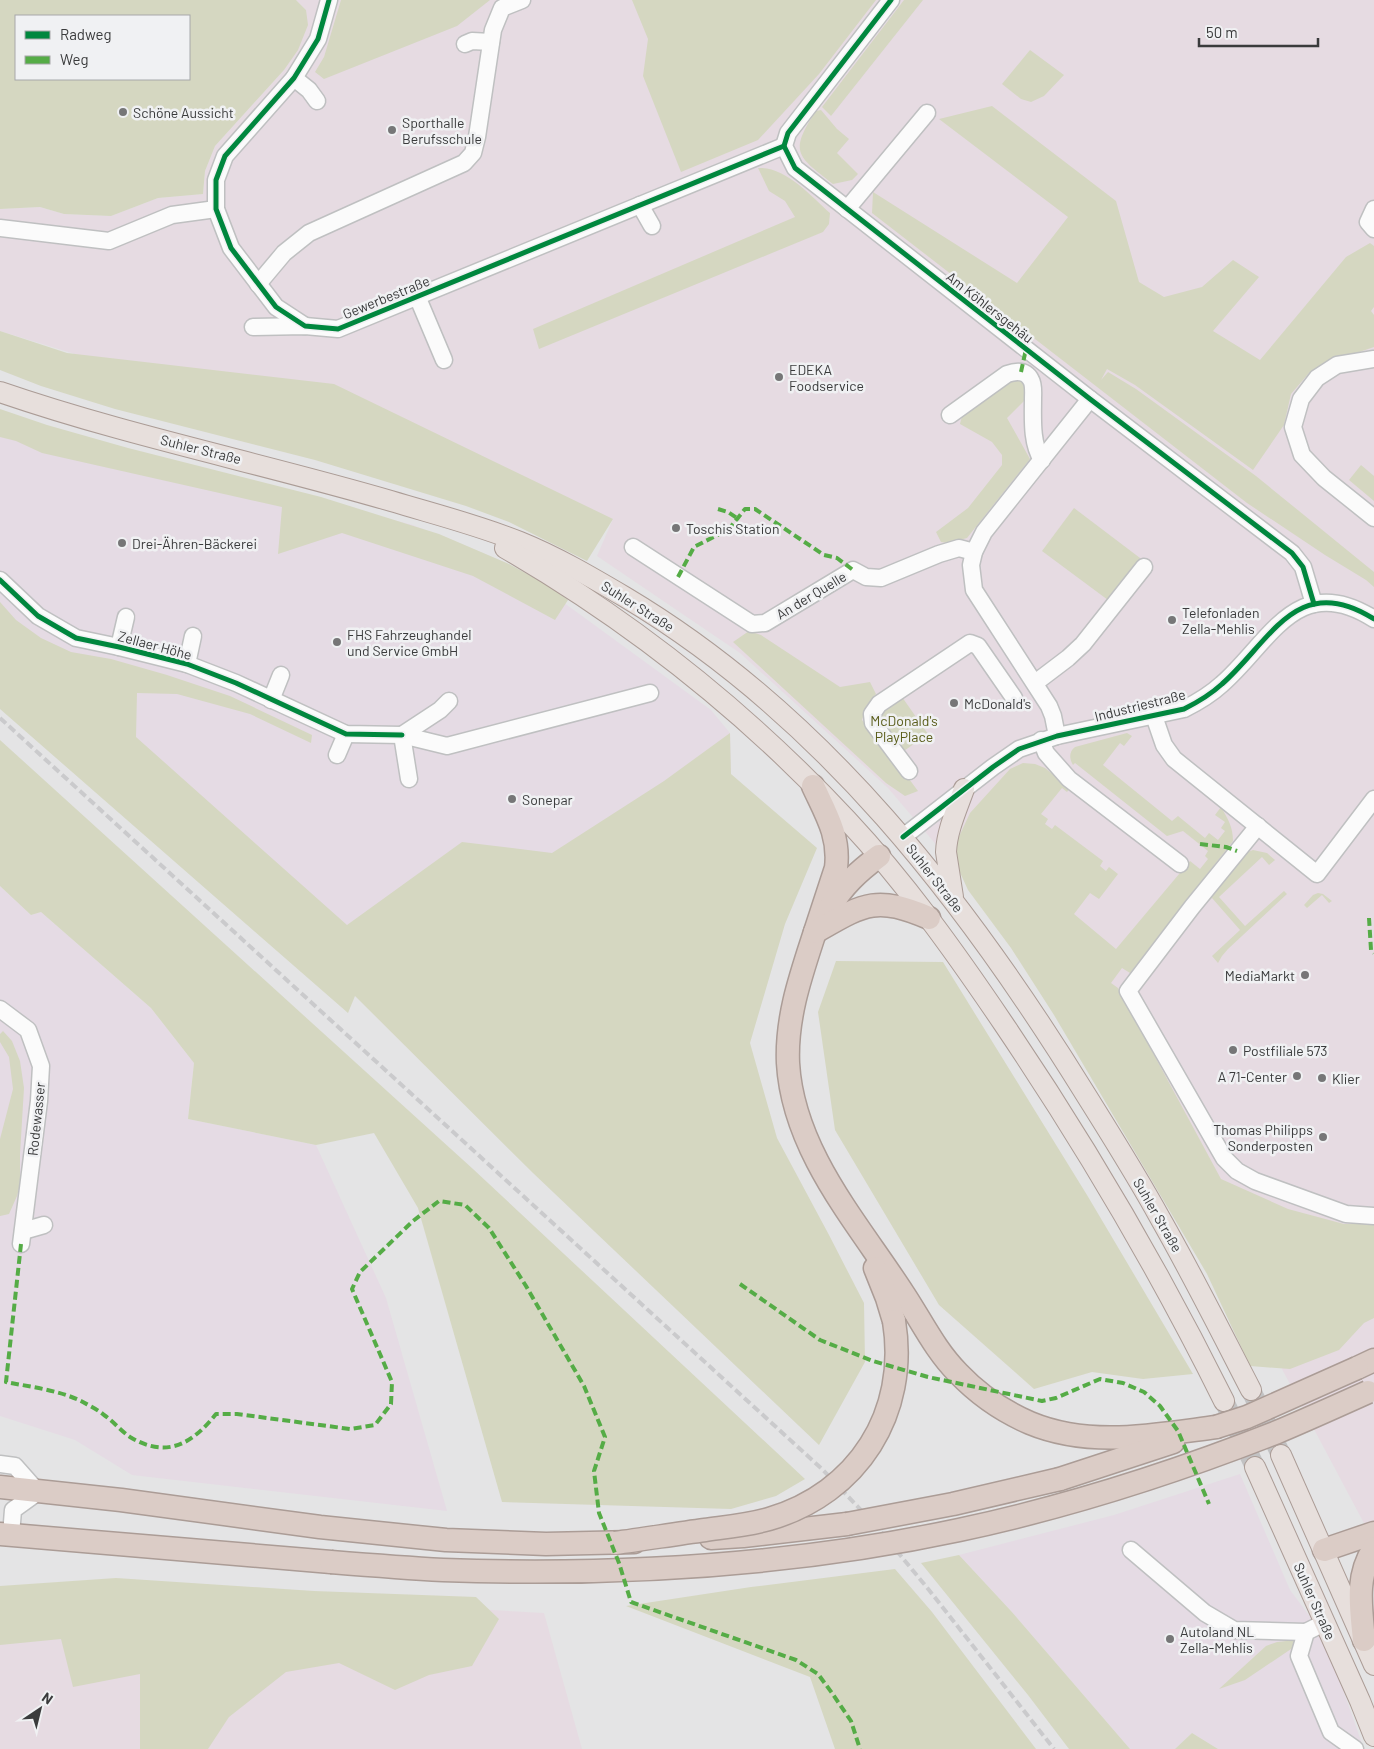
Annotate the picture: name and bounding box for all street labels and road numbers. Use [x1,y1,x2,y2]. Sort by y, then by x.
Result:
street label: Am Köhlersgehäu [943,268,1037,346]
street label: Gewerbestraße [340,272,432,322]
street label: Suhler Straße [159,431,243,467]
street label: An der Quelle [773,567,849,623]
street label: Suhler Straße [598,577,678,635]
street label: Zellaer Höhe [116,627,194,663]
street label: Industriestraße [1093,685,1187,725]
street label: Suhler Straße [903,840,967,916]
street label: Rodewasser [24,1081,48,1157]
street label: Suhler Straße [1130,1175,1186,1255]
street label: Suhler Straße [1290,1560,1340,1642]

